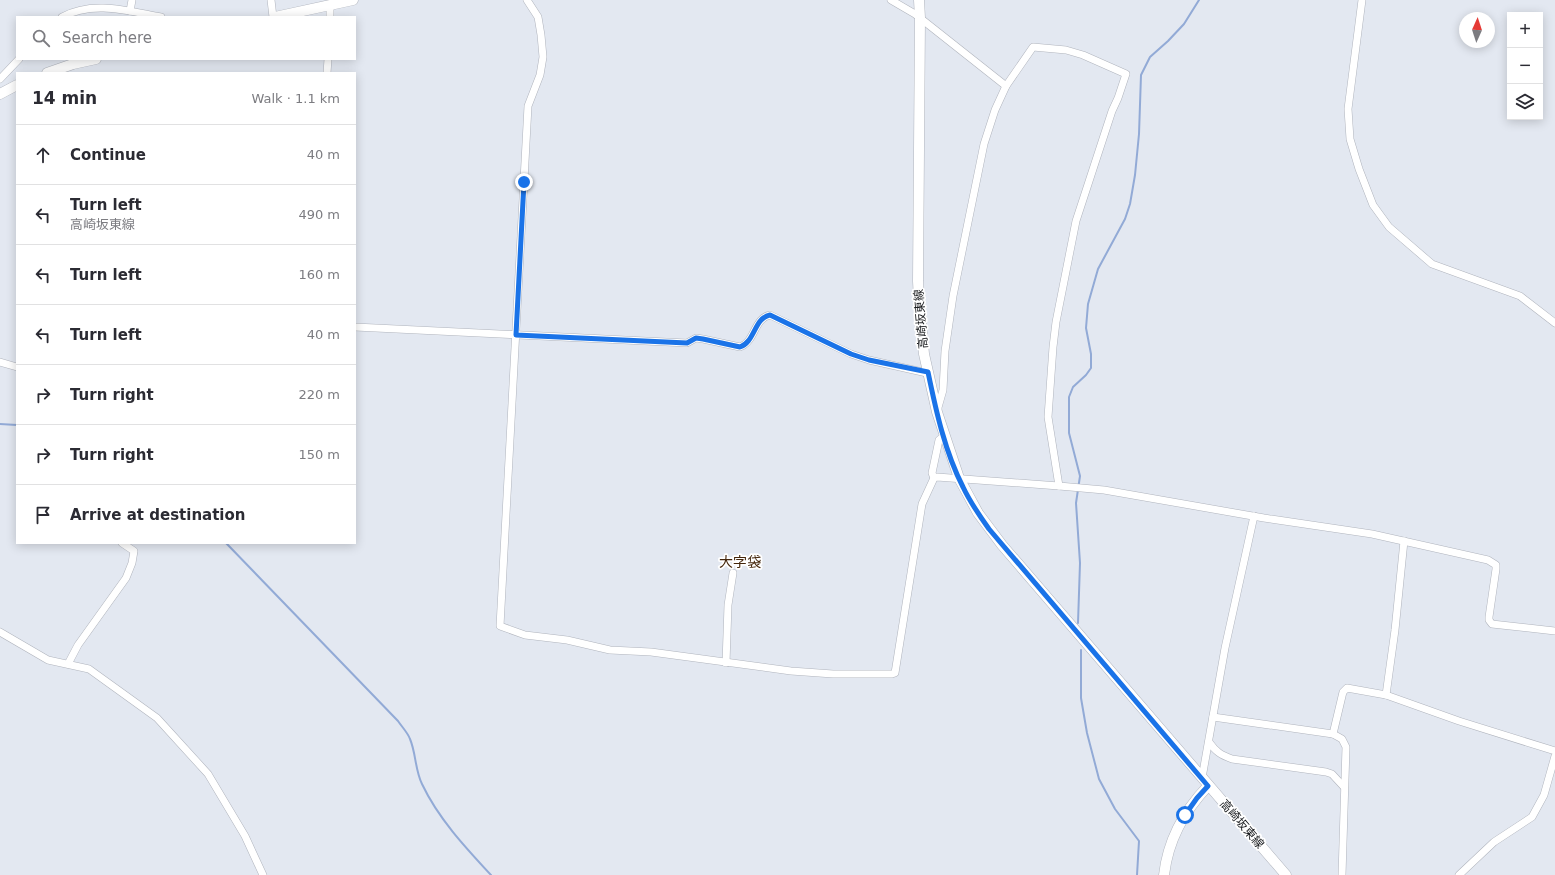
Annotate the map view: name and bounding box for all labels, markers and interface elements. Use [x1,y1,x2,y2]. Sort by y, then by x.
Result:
north arrow [1459,12,1495,48]
map controls [1507,12,1543,120]
button: + [1507,12,1543,48]
search box [16,16,356,60]
icon: search [30,27,52,49]
text: Search here [62,29,152,47]
button: − [1507,48,1543,84]
button: layers [1507,84,1543,120]
text: 14 min [32,88,97,108]
text: Walk · 1.1 km [251,91,340,106]
icon: ahead [32,144,54,166]
text: Continue [70,146,146,164]
text: 40 m [307,147,340,162]
route end [515,173,533,191]
text: Turn left [70,196,142,214]
icon: left [32,204,54,226]
text: 490 m [298,207,340,222]
text: 高崎坂東線 [70,217,135,232]
icon: left [32,264,54,286]
text: Turn left [70,266,142,284]
text: 160 m [298,267,340,282]
street label: 高崎坂東線 [911,288,931,350]
icon: left [32,324,54,346]
text: Turn left [70,326,142,344]
text: 40 m [307,327,340,342]
icon: right [32,384,54,406]
text: Turn right [70,386,154,404]
text: 220 m [298,387,340,402]
icon: right [32,444,54,466]
text: Turn right [70,446,154,464]
text: 150 m [298,447,340,462]
icon: arrive [32,504,54,526]
text: Arrive at destination [70,506,245,524]
district label: 大字袋 [719,554,761,570]
street label: 高崎坂東線 [1217,797,1267,851]
route start [1176,806,1194,824]

